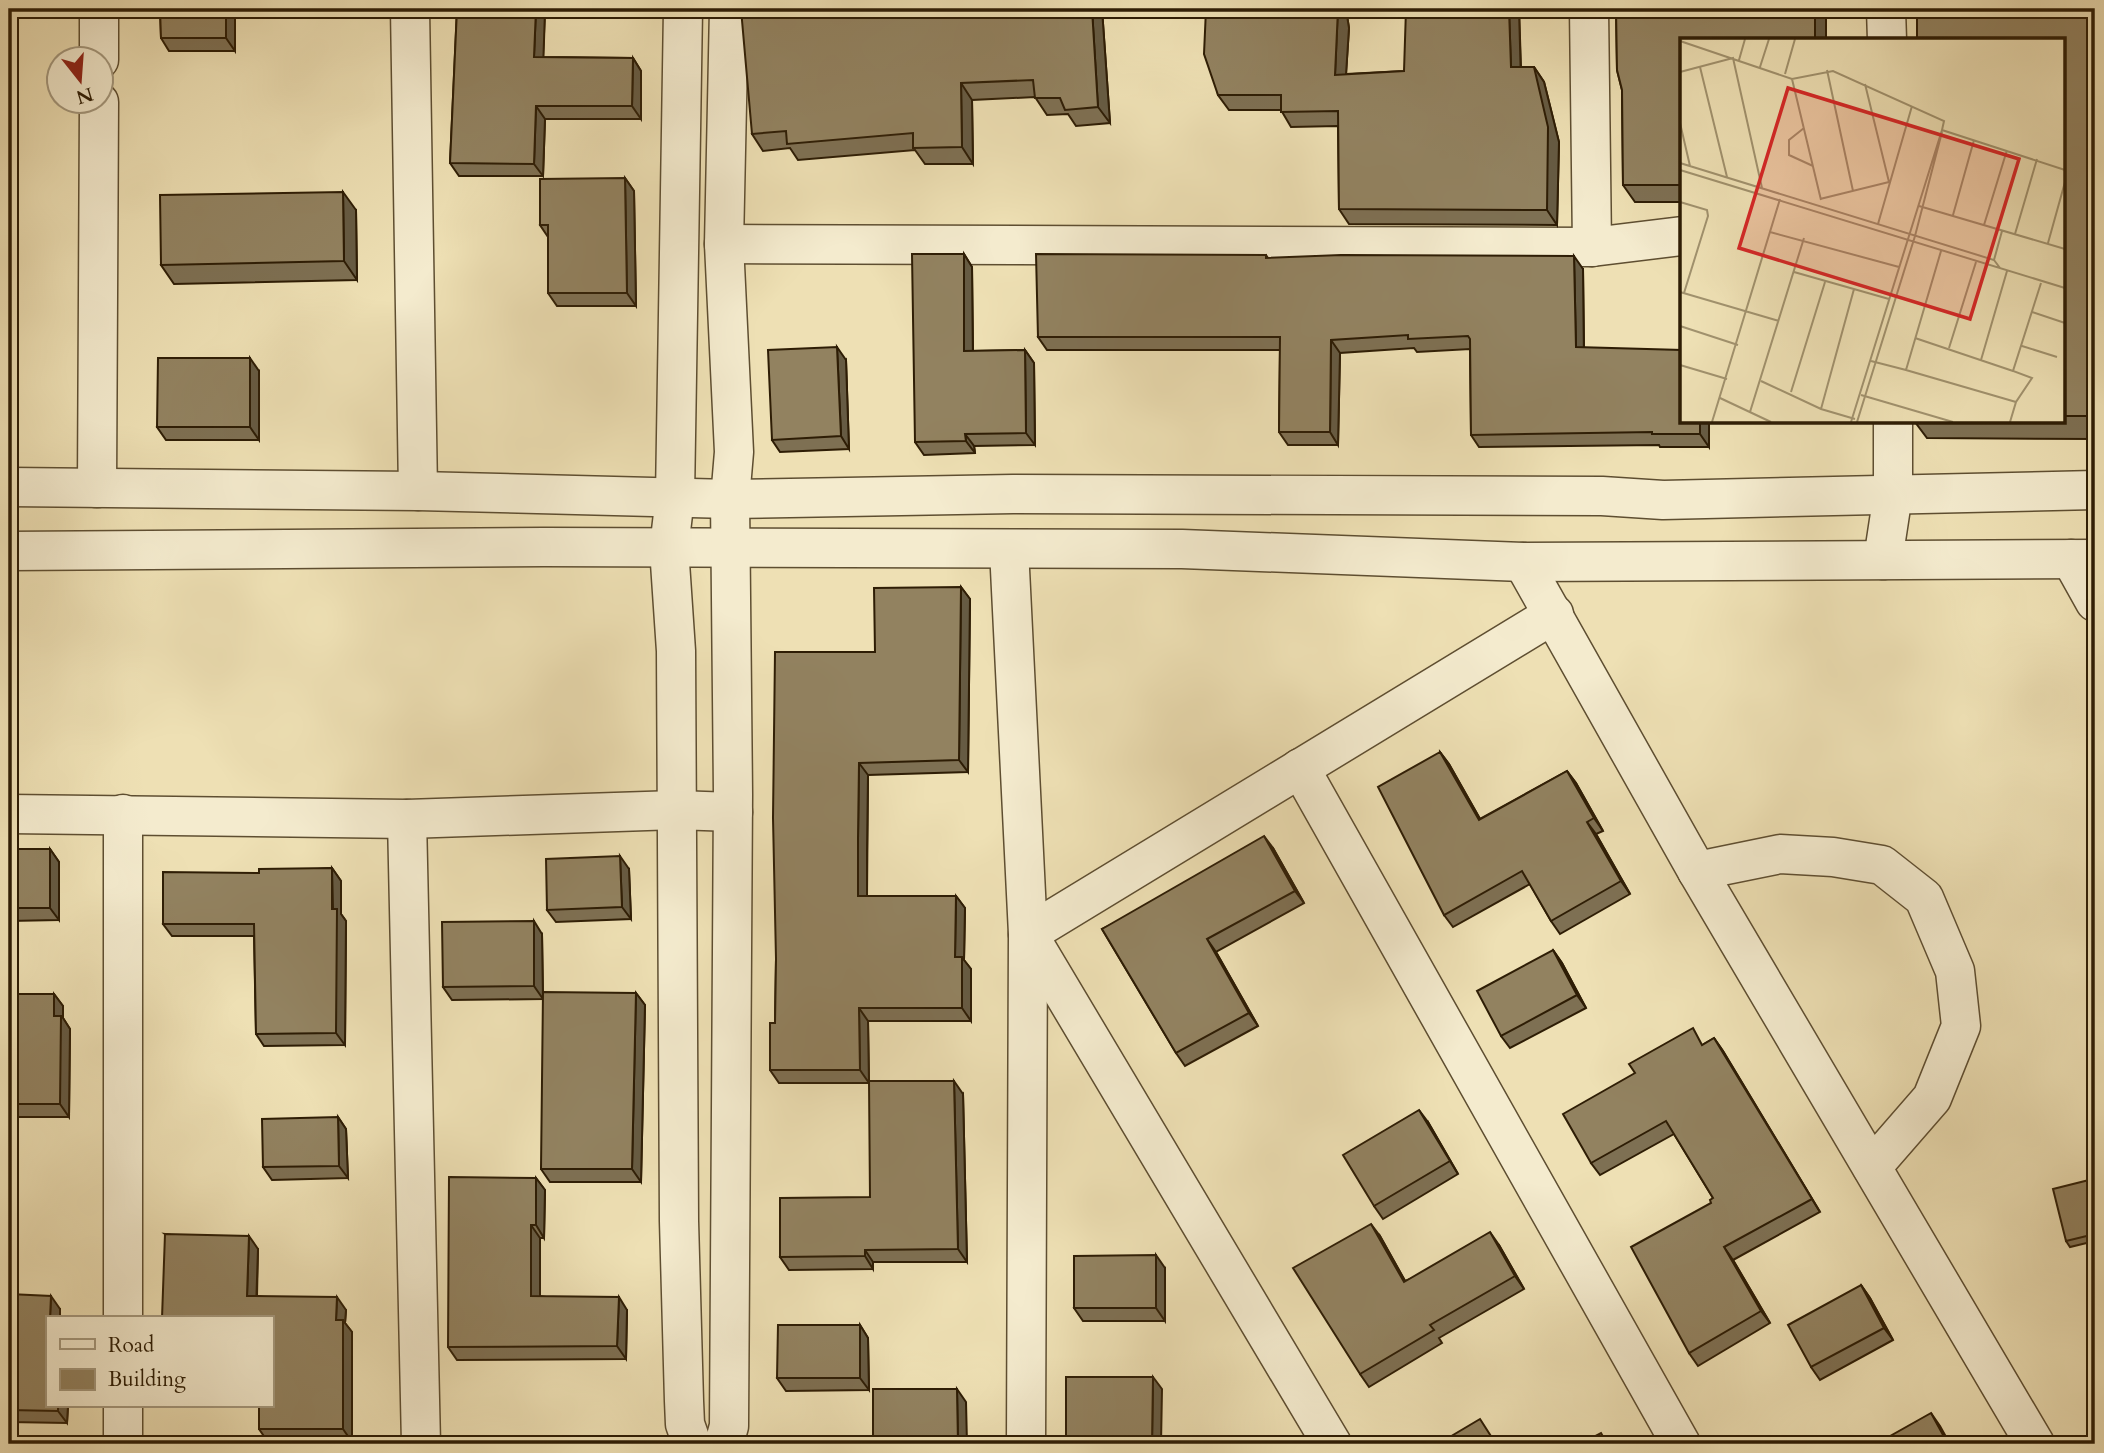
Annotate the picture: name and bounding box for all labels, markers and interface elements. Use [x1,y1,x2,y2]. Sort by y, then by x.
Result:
inset map [1680,38,2066,424]
north arrow [46,46,116,116]
text: N [73,80,96,110]
legend [46,1316,273,1408]
text: Road [108,1331,154,1360]
text: Building [108,1365,186,1394]

